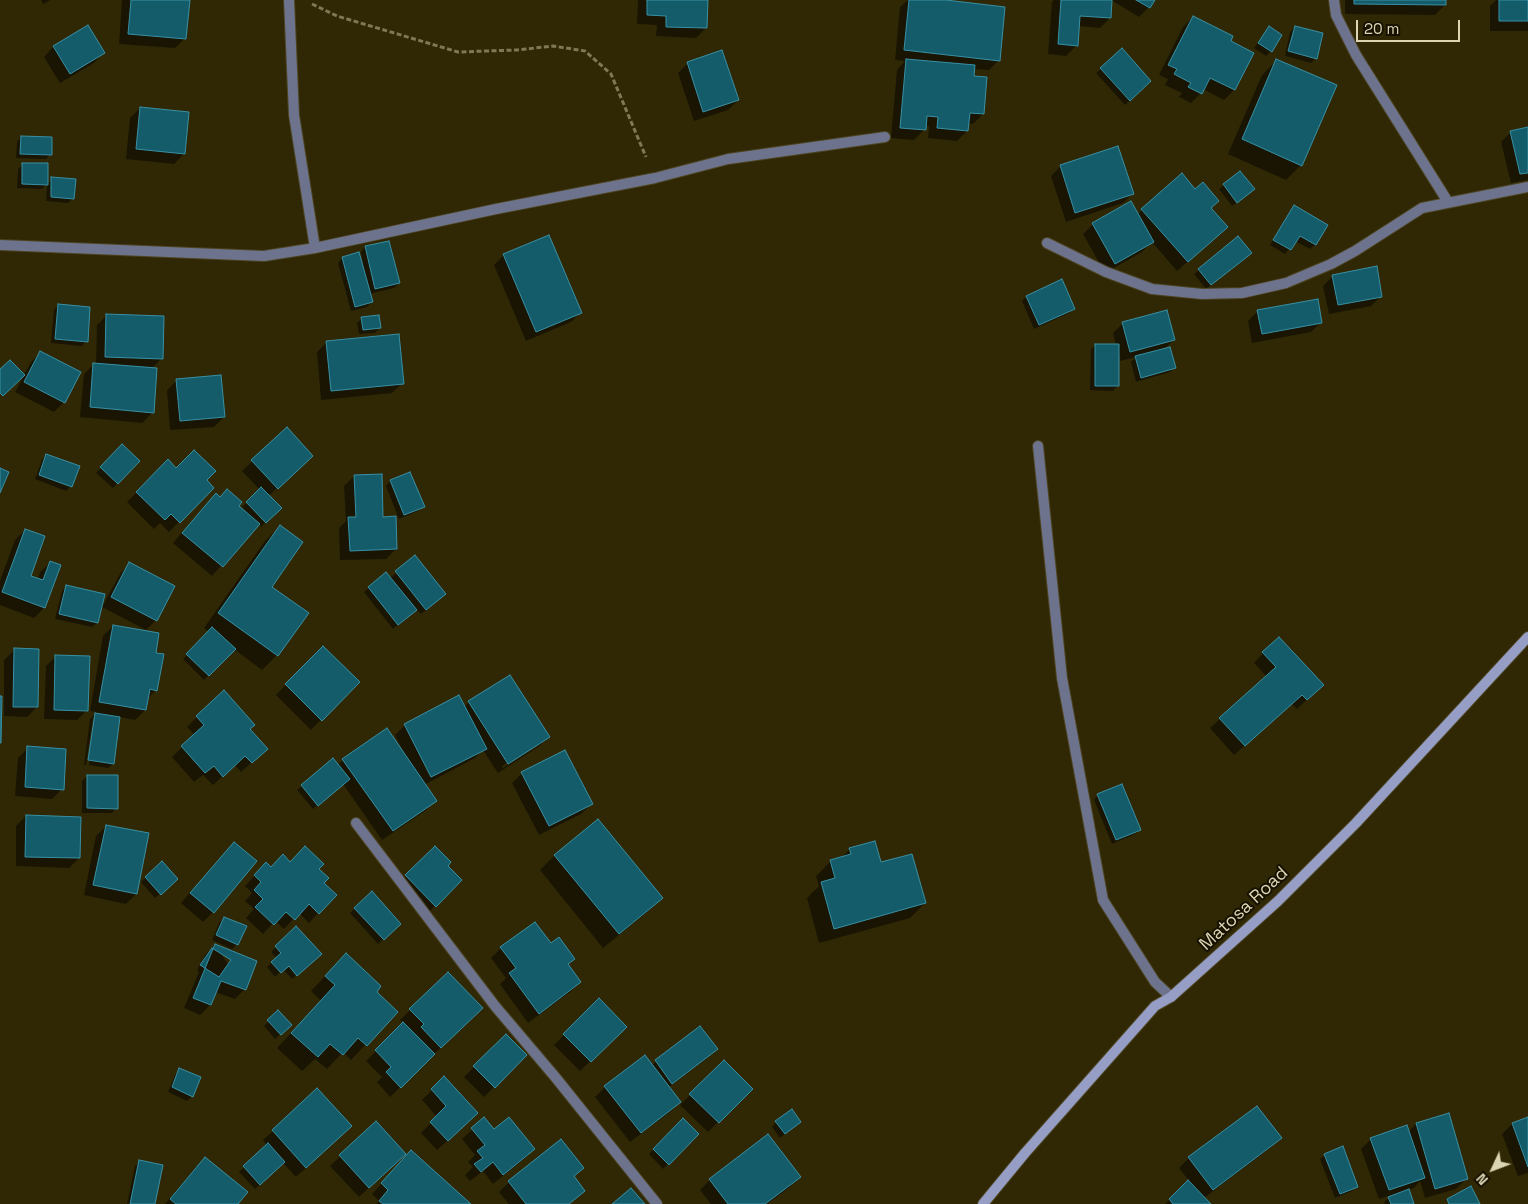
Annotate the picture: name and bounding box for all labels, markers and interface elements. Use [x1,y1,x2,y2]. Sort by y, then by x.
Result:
scale bar [1358,10,1462,42]
text: 20 m [1364,19,1399,38]
street label: Matosa Road [1195,863,1293,955]
north arrow [1468,1144,1518,1194]
text: N [1472,1170,1492,1189]

